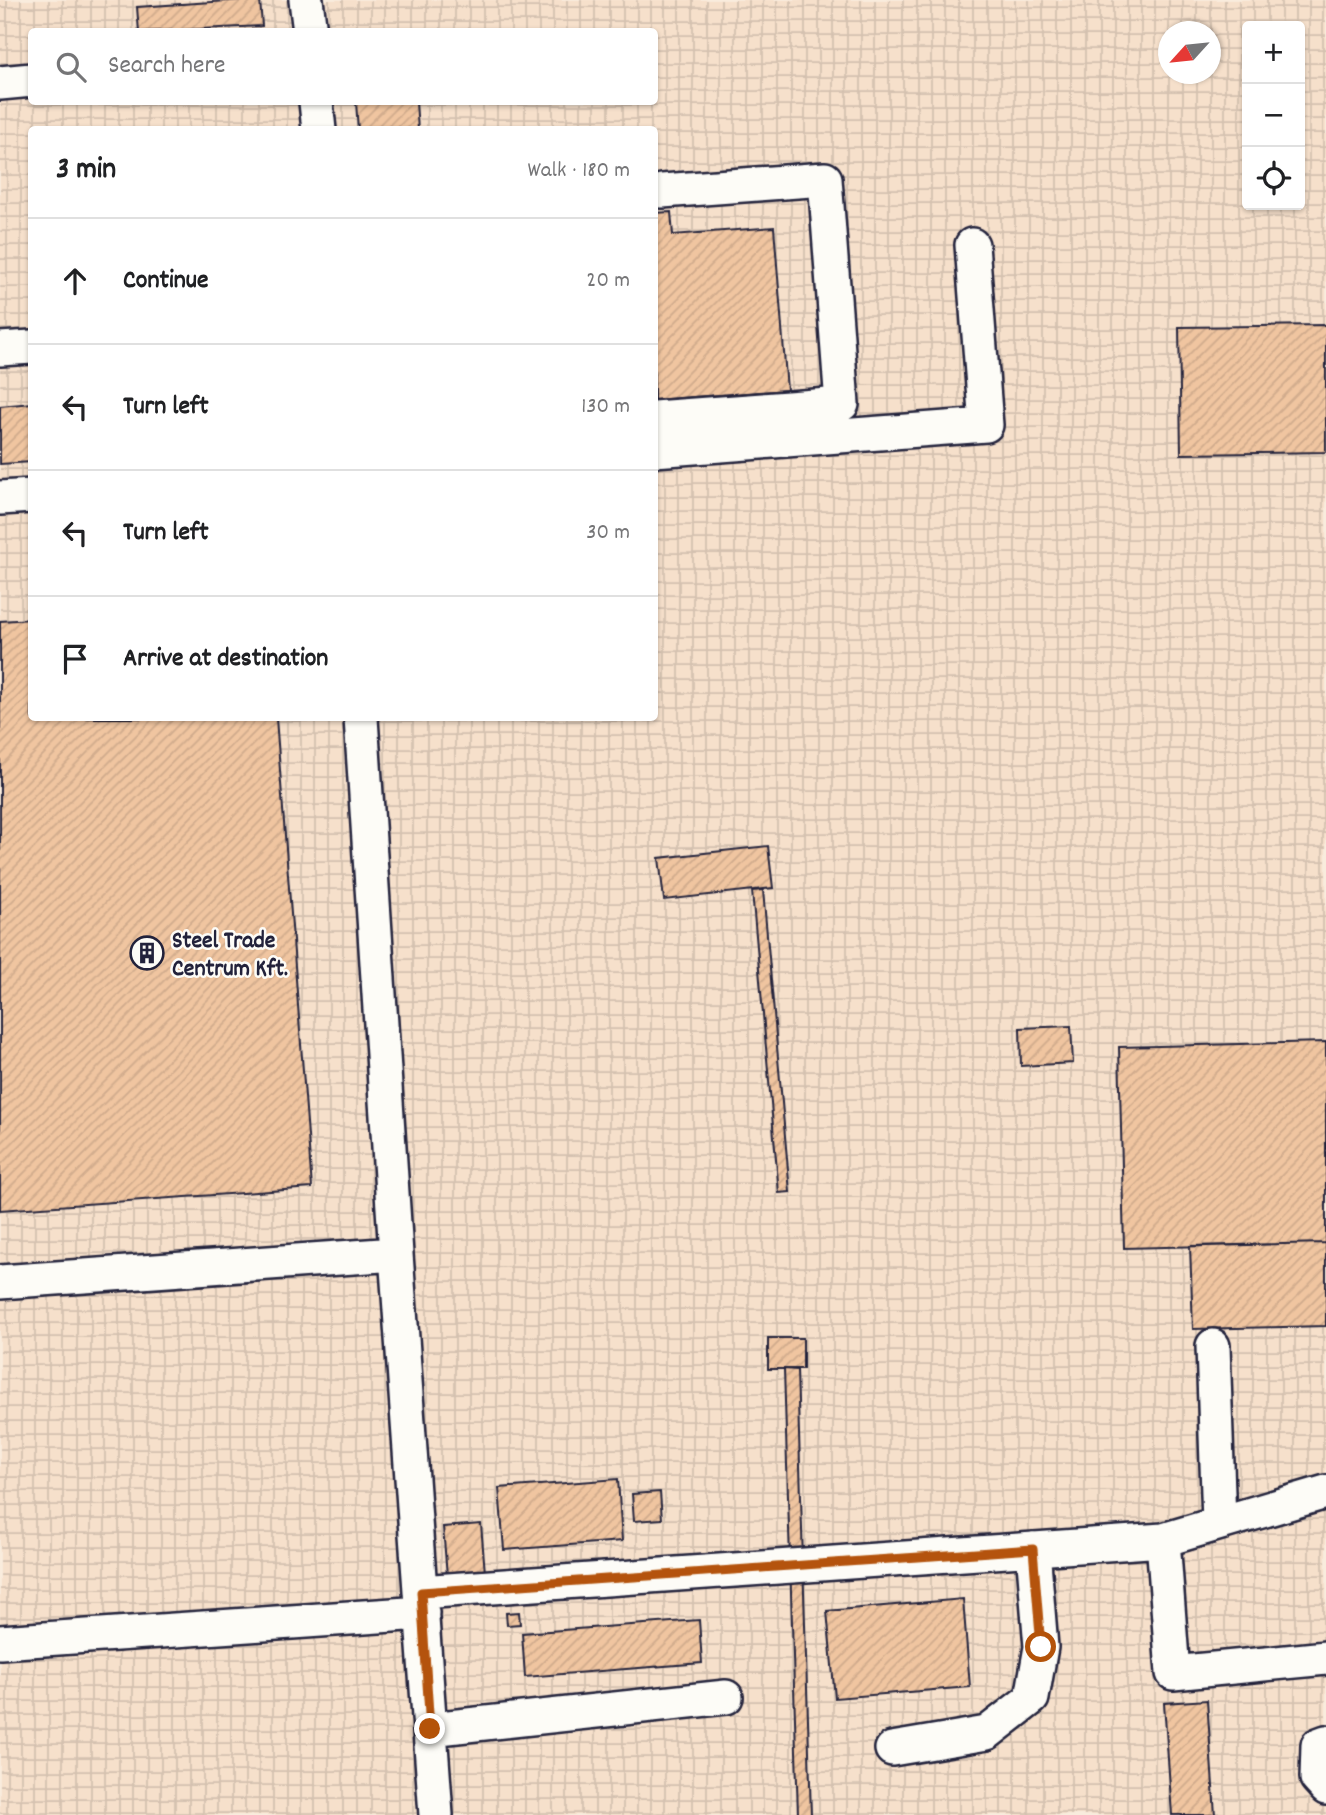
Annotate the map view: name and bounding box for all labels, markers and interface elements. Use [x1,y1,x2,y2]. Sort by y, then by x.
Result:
north arrow [1158,21,1221,84]
map controls [1242,21,1305,210]
button: + [1242,21,1305,84]
search box [28,28,658,105]
icon: search [52,48,90,86]
text: Search here [108,48,226,85]
button: − [1242,84,1305,147]
button: locate [1242,147,1305,210]
text: 3 min [56,150,116,193]
text: Walk · 180 m [527,155,630,188]
icon: ahead [56,262,94,300]
text: Continue [123,263,208,300]
text: 20 m [586,265,630,298]
icon: left [56,388,94,426]
text: Turn left [123,389,209,426]
text: 130 m [581,391,630,424]
icon: left [56,514,94,552]
text: Turn left [123,515,209,552]
text: 30 m [586,517,630,550]
icon: arrive [56,640,94,678]
text: Arrive at destination [123,641,328,678]
place label: Steel Trade Centrum Kft. [172,925,288,987]
building icon: Steel Trade Centrum Kft. [128,934,166,972]
route start [1025,1631,1056,1662]
route end [414,1713,445,1744]

